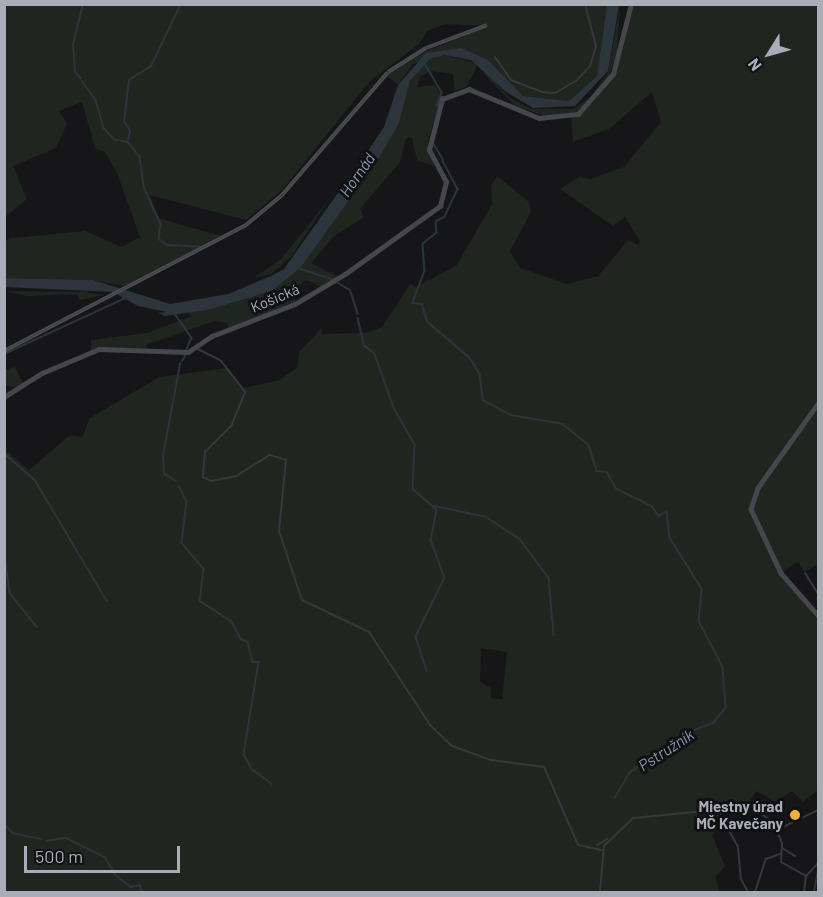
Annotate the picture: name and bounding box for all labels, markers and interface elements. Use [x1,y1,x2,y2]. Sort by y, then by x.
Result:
north arrow [739,24,799,84]
text: N [743,55,765,75]
water label: Hornád [335,149,379,201]
street label: Košická [248,280,302,316]
water label: Pstružník [635,725,697,775]
place label: Miestny úrad MČ Kavečany [696,797,783,832]
marker: Miestny úrad MČ Kavečany [788,808,802,822]
scale bar [27,834,183,872]
text: 500 m [35,845,83,867]

